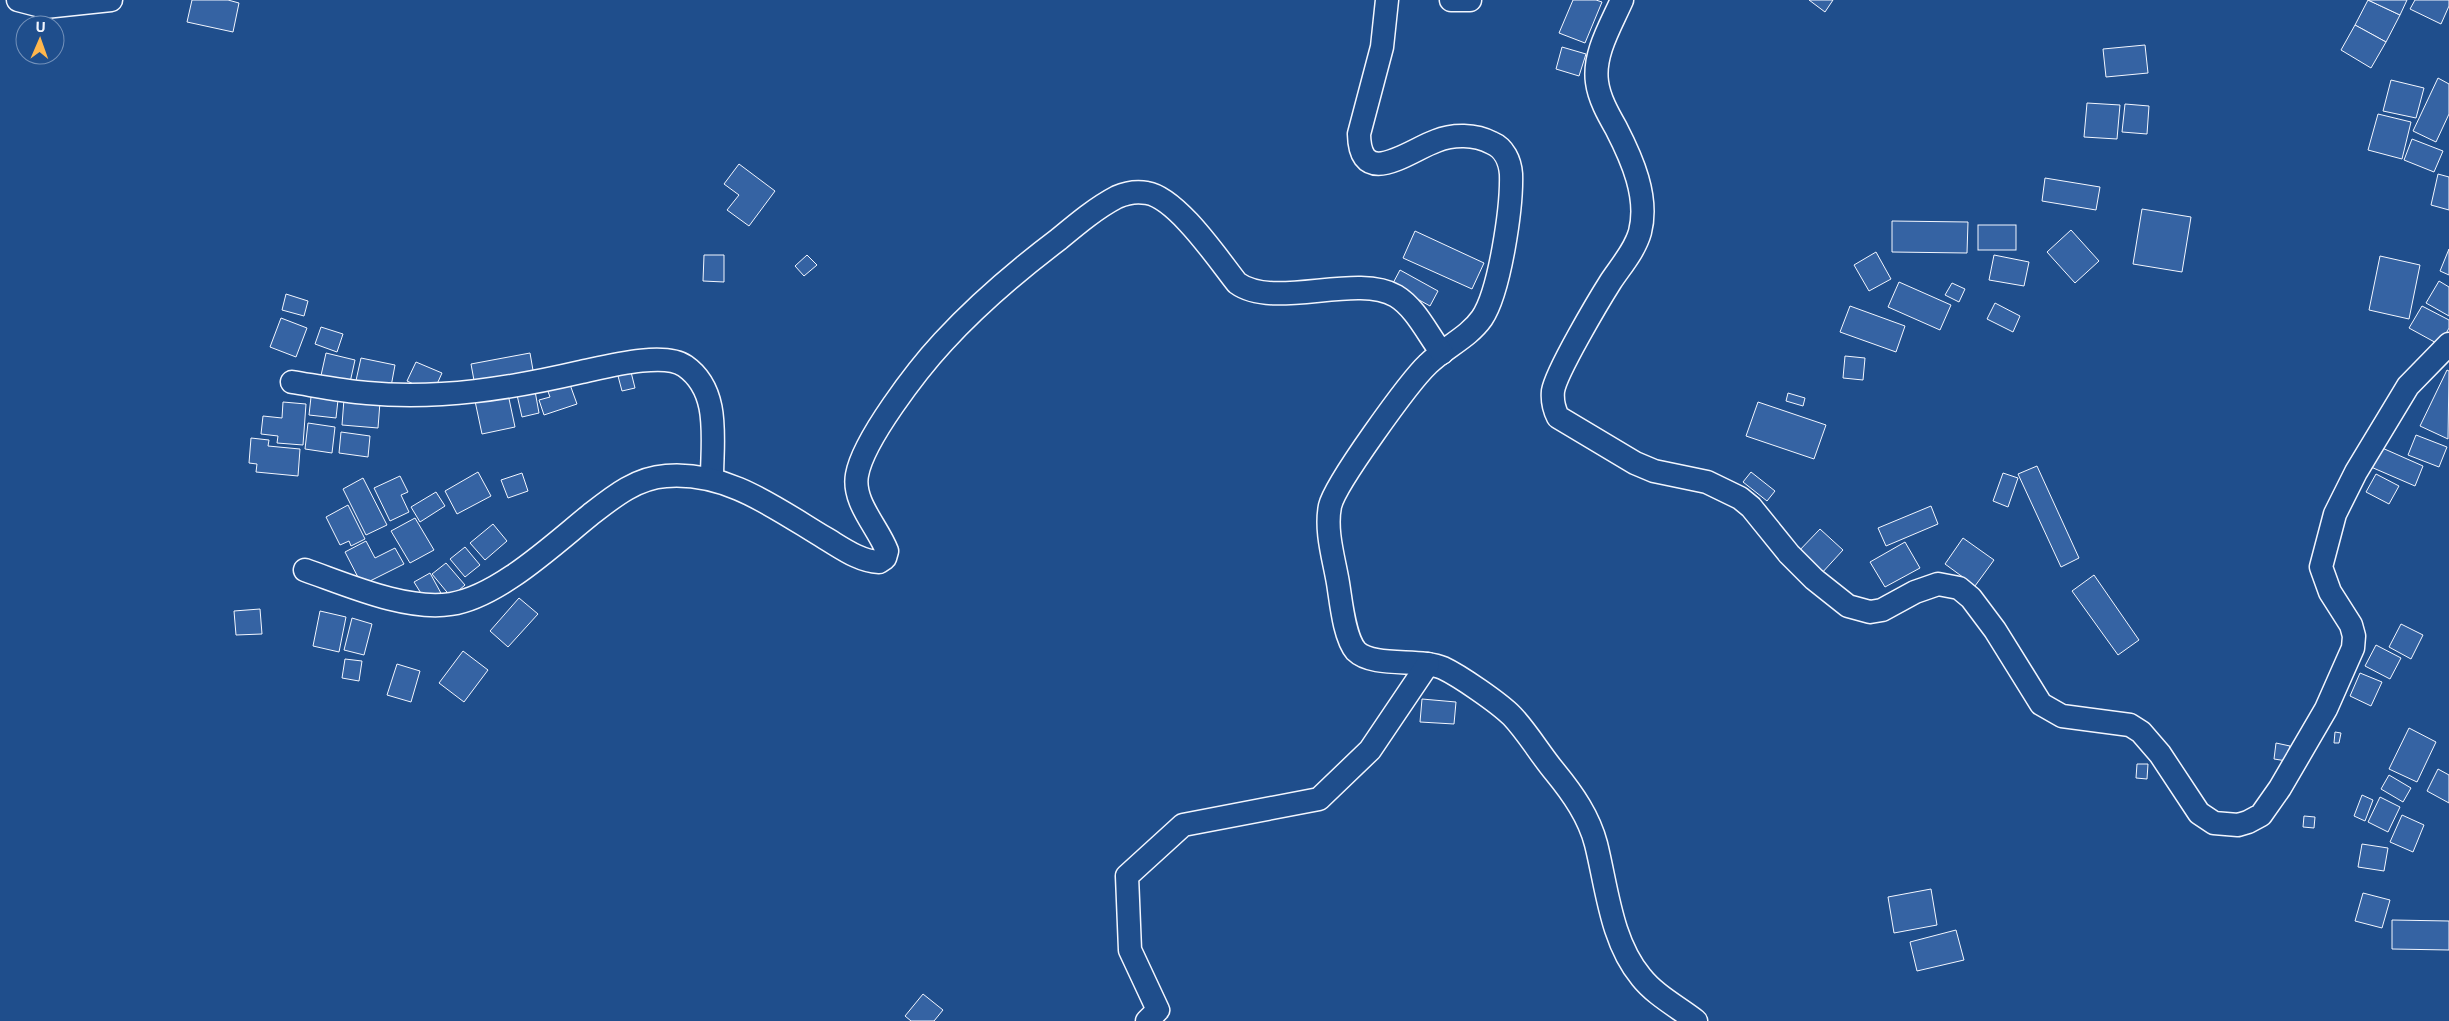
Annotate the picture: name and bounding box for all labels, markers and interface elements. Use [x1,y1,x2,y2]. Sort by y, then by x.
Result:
north arrow [15,15,65,65]
text: U [35,19,46,35]

